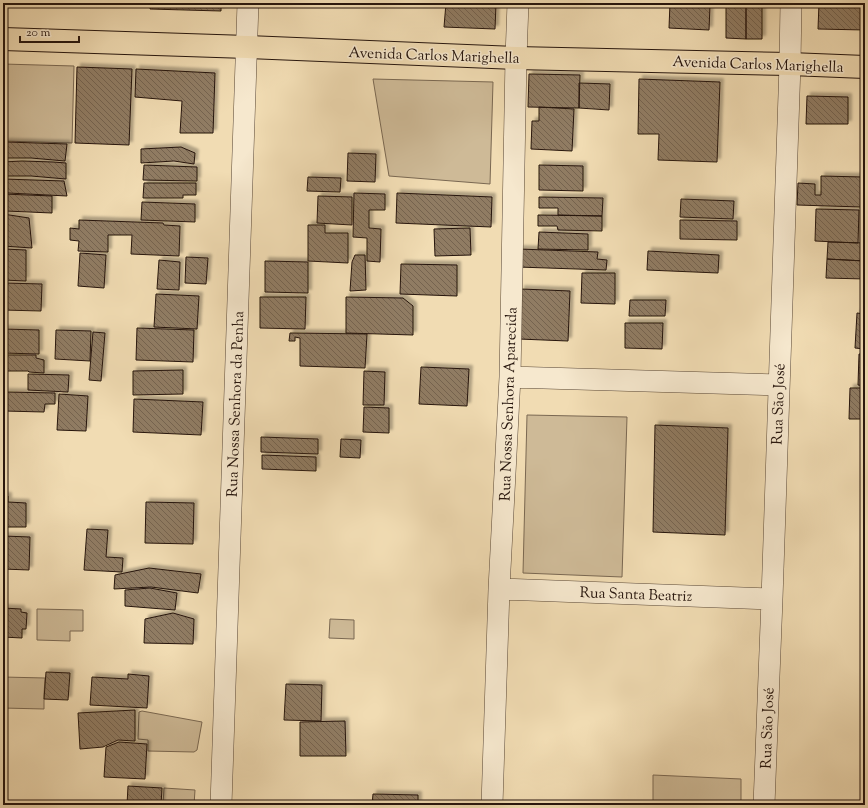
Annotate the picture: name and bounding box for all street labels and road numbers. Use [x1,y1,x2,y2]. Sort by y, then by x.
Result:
street label: Avenida Carlos Marighella [348,43,520,70]
street label: Avenida Carlos Marighella [672,52,844,79]
street label: Rua Nossa Senhora Aparecida [496,306,523,502]
street label: Rua Nossa Senhora da Penha [223,311,250,498]
street label: Rua São José [768,363,791,445]
street label: Rua Santa Beatriz [579,583,693,608]
street label: Rua São José [757,687,780,769]

